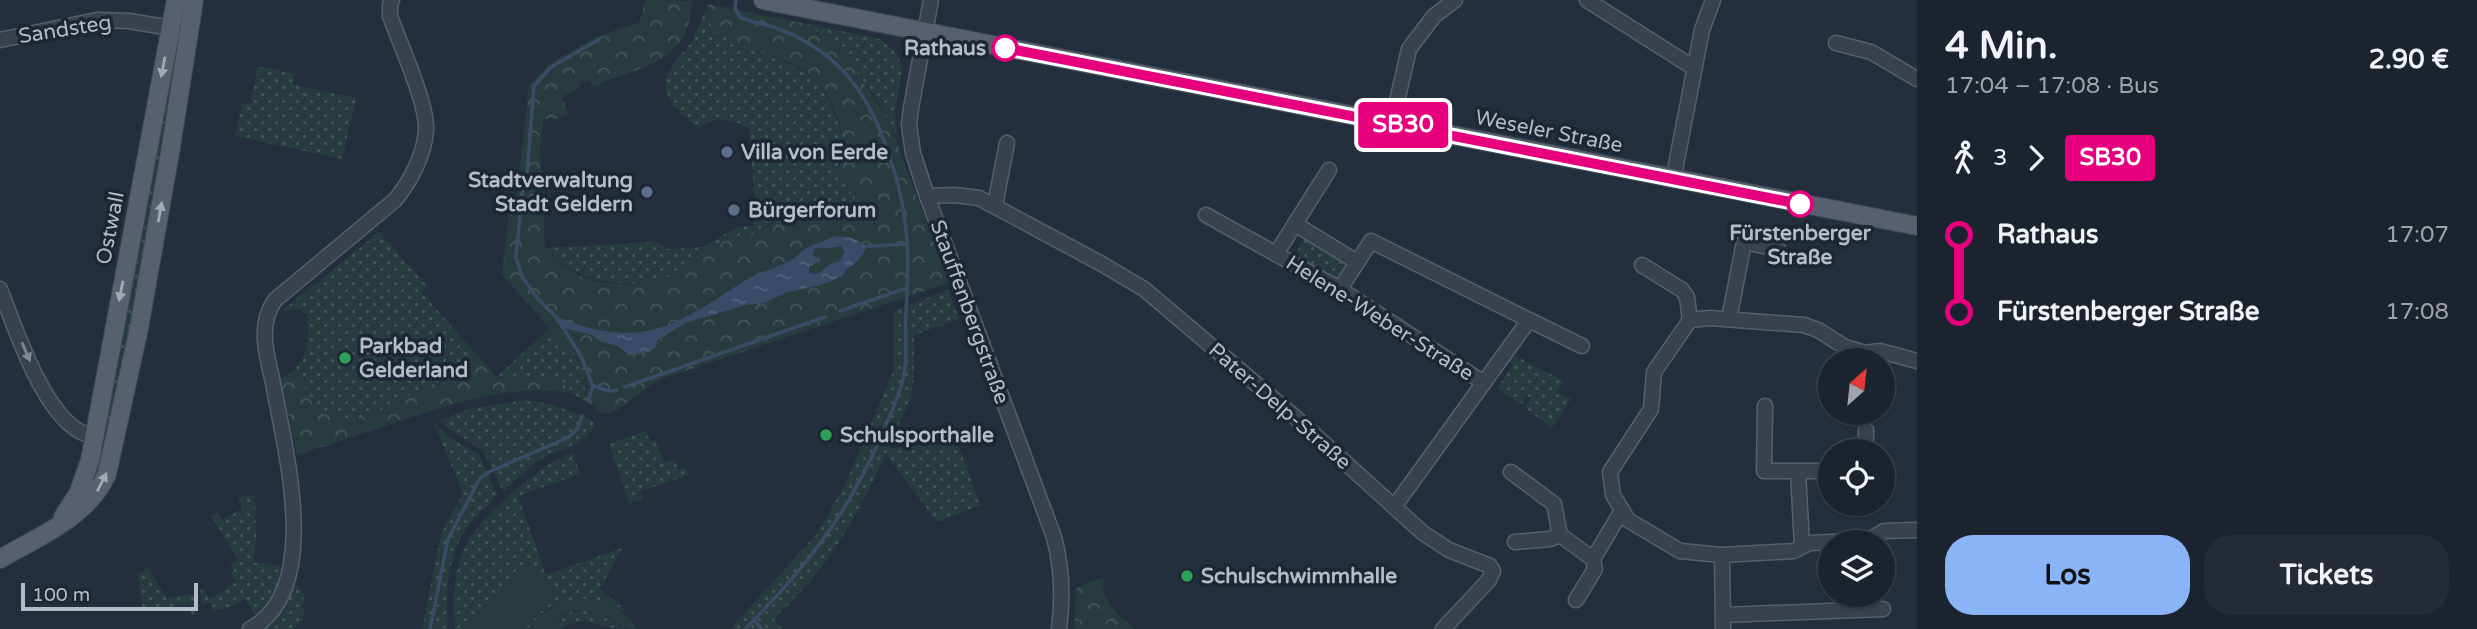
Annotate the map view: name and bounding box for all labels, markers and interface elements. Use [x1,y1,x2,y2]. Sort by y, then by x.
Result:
street label: Sandsteg [17,10,113,49]
text: 4 Min. [1945,23,2058,69]
marker: Rathaus [992,35,1018,61]
place label: Rathaus [904,36,986,61]
text: 2.90 € [2369,44,2449,75]
one-way arrow [158,56,169,78]
text: 17:04 – 17:08 · Bus [1945,72,2159,100]
line badge: SB30 [1354,102,1452,148]
street label: Weseler Straße [1473,105,1625,158]
text: SB30 [1372,110,1434,139]
icon: walk [1945,139,1983,177]
icon: forward [2017,139,2055,177]
place label: Villa von Eerde [741,140,888,165]
text: SB30 [2079,143,2141,172]
marker: Villa von Eerde [719,144,735,160]
text: 3 [1993,144,2007,172]
place label: Stadtverwaltung Stadt Geldern [468,168,633,217]
marker: Stadtverwaltung Stadt Geldern [639,184,655,200]
street label: Ostwall [91,190,130,267]
marker: Fürstenberger Straße [1787,191,1813,217]
place label: Bürgerforum [748,198,876,223]
one-way arrow [155,201,166,223]
marker: Bürgerforum [726,202,742,218]
street label: Stauffenbergstraße [925,217,1014,408]
text: Rathaus [1997,219,2098,250]
place label: Fürstenberger Straße [1729,221,1872,270]
text: 17:07 [2385,221,2449,249]
street label: Helene-Weber-Straße [1281,251,1478,386]
one-way arrow [116,280,127,302]
text: Fürstenberger Straße [1997,296,2259,327]
text: 17:08 [2385,298,2449,326]
place label: Parkbad Gelderland [359,334,468,383]
street label: Pater-Delp-Straße [1203,338,1356,475]
one-way arrow [21,342,32,363]
north arrow [1818,348,1895,425]
map controls [1818,348,1895,607]
marker: Parkbad Gelderland [337,350,353,366]
place label: Schulsporthalle [840,423,994,448]
marker: Schulsporthalle [818,427,834,443]
button: locate [1818,439,1895,516]
one-way arrow [96,472,108,492]
button: layers [1818,530,1895,607]
button: Los [1945,535,2190,615]
button: Tickets [2204,535,2449,615]
place label: Schulschwimmhalle [1201,564,1397,589]
marker: Schulschwimmhalle [1179,568,1195,584]
scale bar [21,580,198,612]
text: 100 m [32,584,90,606]

